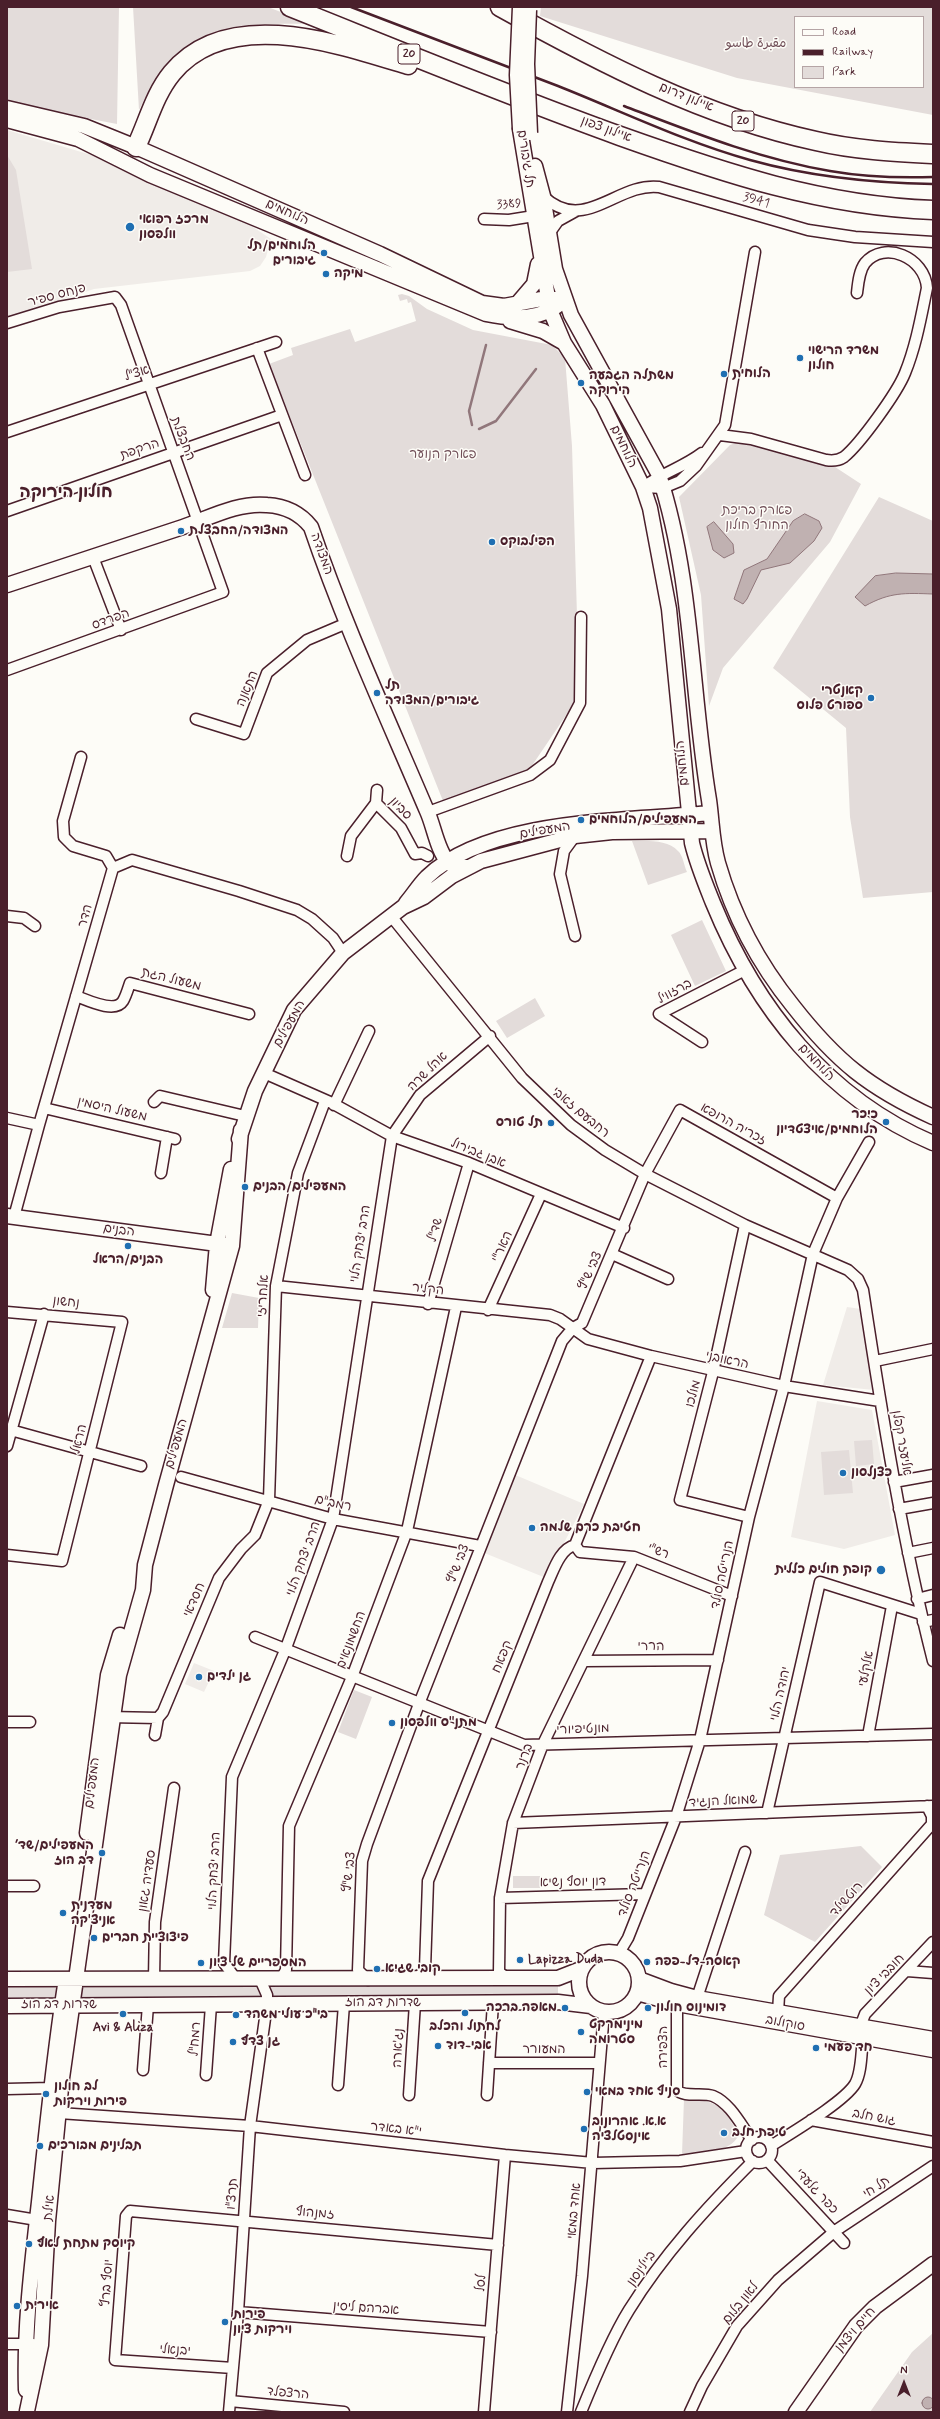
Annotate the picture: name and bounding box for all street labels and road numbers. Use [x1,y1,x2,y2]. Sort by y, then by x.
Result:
road number: 20 [398,44,420,64]
street label: איילון דרום [657,80,715,116]
road number: 20 [732,111,754,131]
street label: איילון צפון [579,114,633,146]
street label: תל גיבורים [513,129,537,189]
street label: 3941 [741,190,771,212]
street label: הלוחמים [263,197,311,229]
street label: 3389 [496,197,522,213]
street label: פנחס ספיר [26,281,88,311]
street label: אצ"ל [122,363,152,385]
street label: החבצלת [166,415,198,463]
street label: הלוחמים [606,423,640,471]
street label: הרקפת [118,436,162,464]
street label: המצודה [306,531,336,577]
street label: הפרדס [90,606,132,634]
street label: התאנה [233,669,263,709]
street label: הלוחמים [673,739,693,787]
street label: סביון [385,794,415,824]
street label: המעפילים [518,819,572,843]
street label: הדר [75,903,97,929]
street label: משעול הגת [139,965,203,995]
street label: ברזוויל [655,976,695,1008]
street label: המעפילים [271,998,309,1050]
street label: הלוחמים [795,1041,837,1085]
street label: אהל שרה [405,1049,451,1095]
street label: רחבעם זאבי [548,1084,612,1142]
street label: משעול היסמין [76,1094,148,1126]
street label: זכריה הרופא [697,1101,769,1149]
street label: אבן גבירול [448,1136,508,1172]
street label: הרב יצחק הלוי [347,1204,375,1284]
street label: שד"ל [425,1216,447,1244]
street label: הבנים [102,1221,136,1241]
street label: האר"י [489,1229,517,1265]
street label: צבי ש"ץ [576,1249,606,1293]
street label: אלחריזי [255,1274,273,1318]
street label: הקליר [411,1281,445,1299]
street label: נחשון [52,1294,80,1312]
street label: הראובני [704,1349,750,1373]
street label: מולכו [683,1379,705,1409]
street label: אליעזר קפלן [888,1409,914,1477]
street label: המעפילים [162,1417,192,1471]
street label: הראל [69,1423,91,1455]
street label: רמב"ם [313,1492,353,1516]
street label: הרב יצחק הלוי [283,1520,325,1598]
street label: הנרייטה סולד [708,1539,738,1611]
street label: רש"י [645,1541,671,1563]
street label: צבי ש"ץ [445,1542,473,1586]
street label: חסדאי [181,1580,209,1620]
street label: החשמונאים [334,1609,370,1671]
street label: קפאח [489,1638,517,1676]
street label: הררי [638,1639,664,1655]
street label: אלקלעי [856,1650,878,1688]
street label: יהודה הלוי [767,1665,795,1723]
street label: מונטיפיורי [556,1721,610,1739]
street label: ברנר [513,1742,537,1772]
street label: המעפילים [82,1756,104,1810]
street label: שמואל הנגיד [688,1792,758,1812]
street label: הרב יצחק הלוי [205,1831,225,1911]
street label: סעדיה גאון [136,1849,160,1913]
street label: הנרייטה סולד [615,1849,655,1919]
street label: צבי ש"ץ [340,1851,360,1893]
street label: דון יוסף נשיא [540,1875,606,1891]
street label: רוטשילד [827,1879,867,1921]
street label: חובבי ציון [862,1951,908,1999]
street label: שדרות דב הוז [345,1995,421,2011]
street label: שדרות דב הוז [21,1997,97,2013]
street label: סוקולוב [764,2013,806,2035]
street label: רמח"ל [187,2021,205,2057]
street label: הצפירה [656,2026,672,2068]
street label: נג'ארה [390,2028,408,2068]
street label: המעורר [522,2042,566,2058]
street label: גוש חלב [851,2106,897,2130]
street label: י"א באדר [370,2120,422,2140]
street label: כפר גלעדי [791,2166,841,2218]
street label: תל חי [861,2173,893,2203]
street label: תרצ"ו [224,2178,242,2210]
street label: אחד במאי [565,2182,585,2240]
street label: אילת [41,2194,59,2222]
street label: זמנהוף [295,2205,335,2223]
street label: ביילינסון [624,2248,660,2290]
street label: יוסף ברץ [99,2259,117,2307]
street label: לסל [474,2274,490,2292]
street label: לאון בלום [719,2280,763,2328]
street label: אברהם ליסין [332,2299,400,2319]
street label: חיים ויצמן [832,2304,880,2356]
street label: יבנאלי [159,2342,191,2360]
street label: הרצפלד [266,2384,310,2404]

